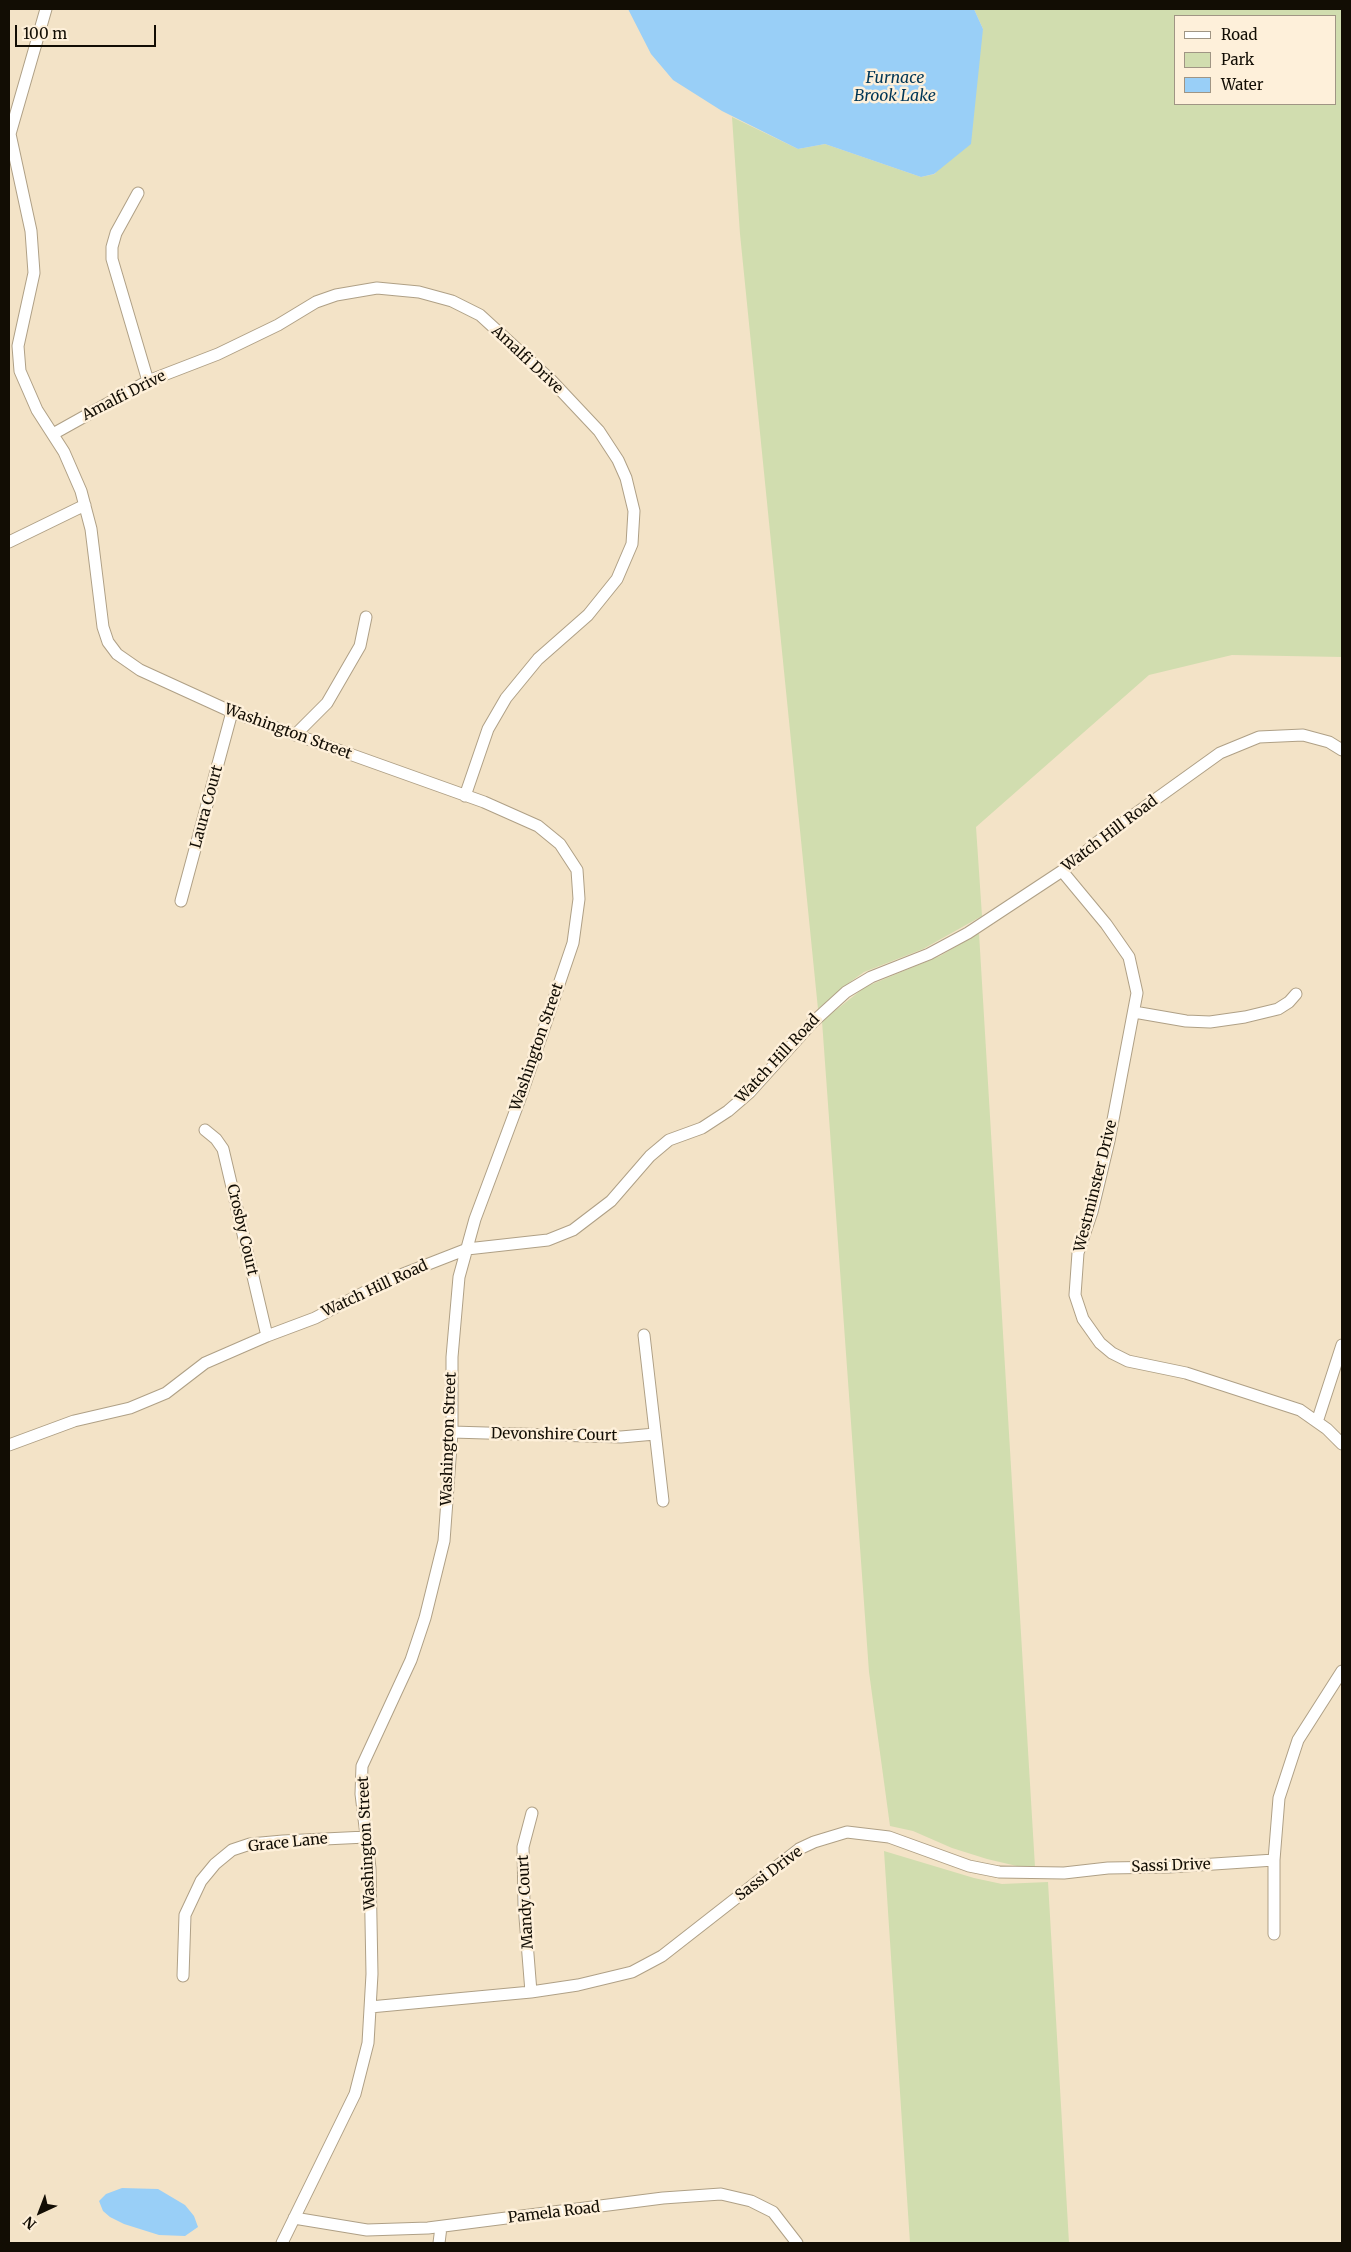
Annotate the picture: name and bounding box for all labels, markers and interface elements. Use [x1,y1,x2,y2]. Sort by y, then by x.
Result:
scale bar [18,15,159,47]
legend [1174,15,1336,105]
text: 100 m [23,24,67,43]
text: Road [1221,25,1257,44]
text: Park [1221,50,1254,69]
water label: Furnace Brook Lake [854,68,936,106]
text: Water [1221,75,1263,94]
street label: Amalfi Drive [487,322,567,398]
street label: Amalfi Drive [79,367,169,425]
street label: Washington Street [222,701,354,763]
street label: Laura Court [187,763,227,851]
street label: Watch Hill Road [1059,792,1161,876]
street label: Washington Street [507,981,567,1113]
street label: Watch Hill Road [732,1011,824,1107]
street label: Westminster Drive [1071,1118,1121,1254]
street label: Crosby Court [223,1182,261,1278]
street label: Watch Hill Road [319,1257,431,1321]
street label: Washington Street [438,1372,460,1506]
street label: Devonshire Court [491,1425,617,1445]
street label: Washington Street [355,1776,379,1910]
street label: Grace Lane [247,1830,329,1856]
street label: Sassi Drive [732,1843,806,1905]
street label: Mandy Court [515,1854,537,1950]
street label: Sassi Drive [1131,1856,1211,1876]
north arrow [15,2187,65,2237]
street label: Pamela Road [507,2198,601,2228]
text: N [20,2213,40,2233]

